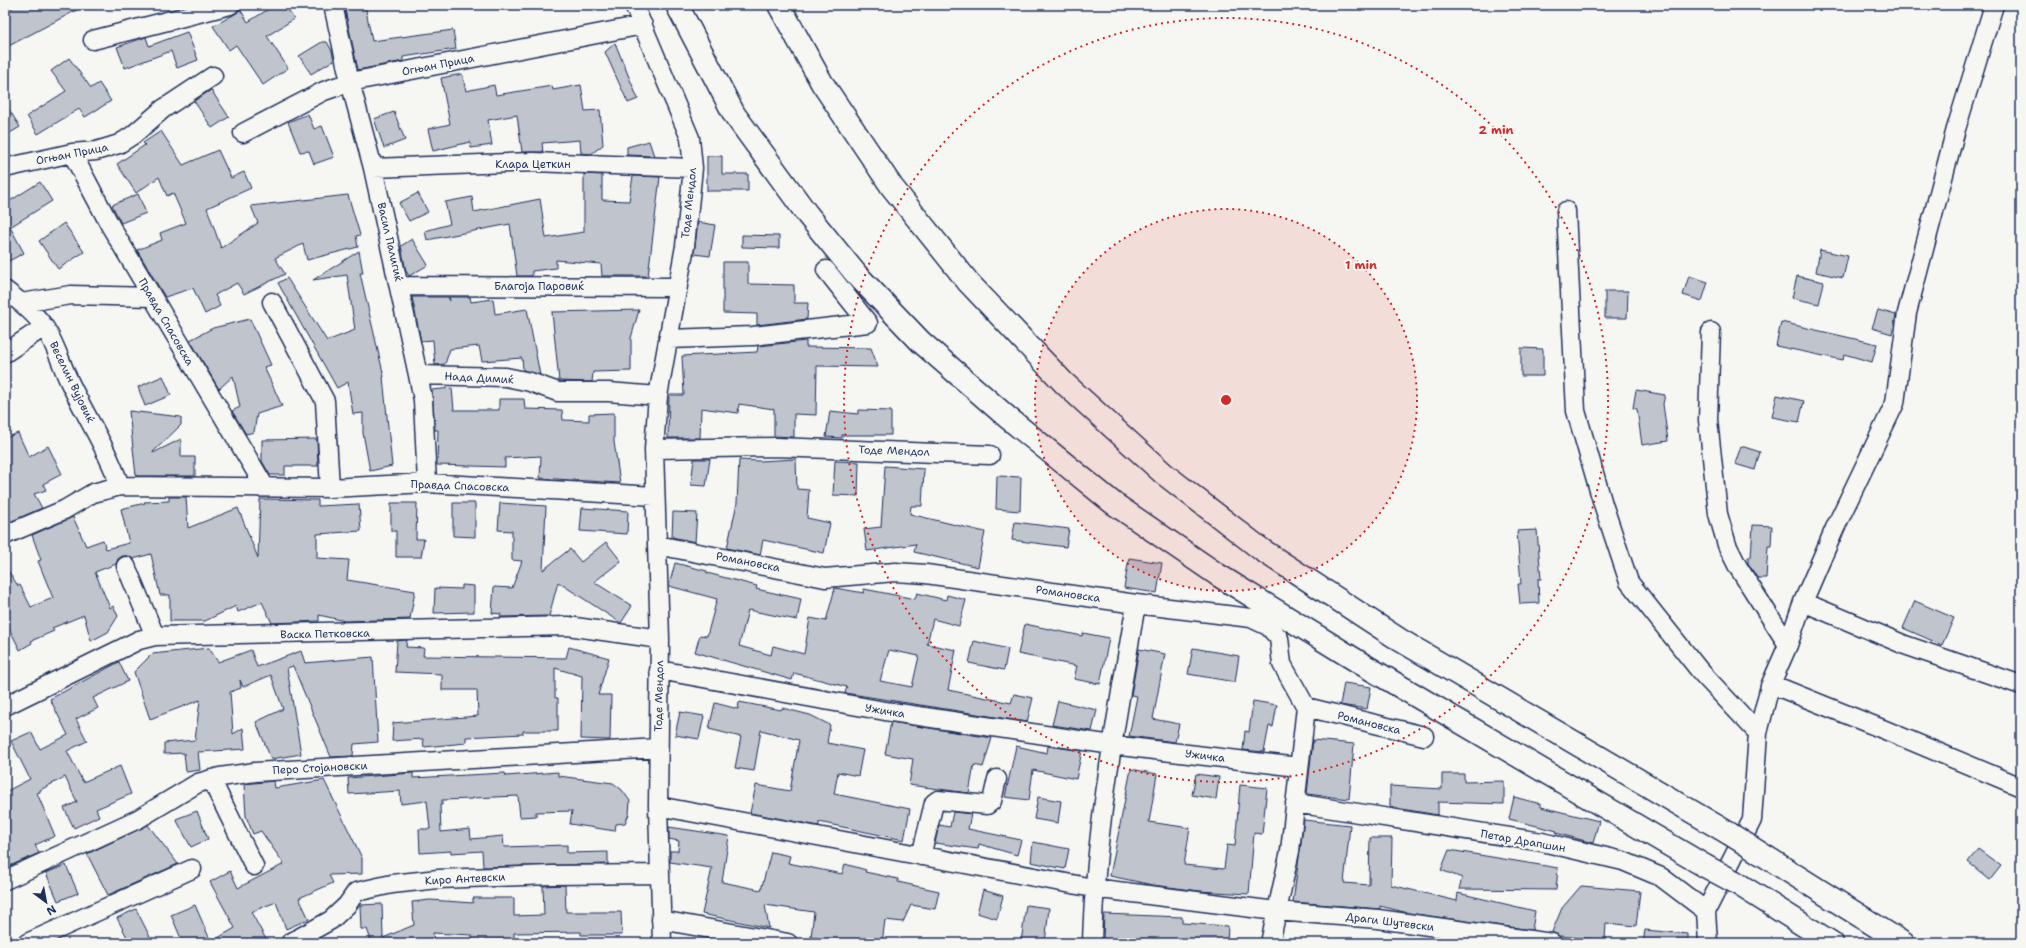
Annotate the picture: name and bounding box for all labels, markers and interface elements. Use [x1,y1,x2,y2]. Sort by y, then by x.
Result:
street label: Огњан Прица [401,51,476,79]
text: 2 min [1479,122,1514,138]
street label: Огњан Прица [35,140,110,168]
street label: Клара Цеткин [495,157,571,172]
street label: Тоде Мендол [678,167,700,239]
street label: Васил Палигиќ [374,201,406,283]
text: 1 min [1345,257,1377,273]
street label: Правда Спасовска [135,276,197,369]
street label: Благоја Паровиќ [494,279,584,294]
street label: Веселин Вујовиќ [46,339,98,425]
street label: Нада Димиќ [444,369,514,387]
centre of rings [1219,393,1233,407]
street label: Тоде Мендол [858,442,930,460]
street label: Правда Спасовска [410,477,510,495]
street label: Романовска [715,548,781,576]
street label: Романовска [1035,582,1101,606]
street label: Васка Петковска [280,626,370,642]
street label: Тоде Мендол [651,660,667,732]
street label: Ужичка [864,700,906,722]
street label: Романовска [1336,708,1402,738]
street label: Ужичка [1184,746,1226,766]
street label: Перо Стојановски [272,758,368,778]
street label: Петар Драпшин [1479,826,1567,856]
street label: Киро Антевски [424,869,506,889]
north arrow [26,882,66,922]
text: N [43,901,59,919]
street label: Драги Шутевски [1345,909,1435,935]

